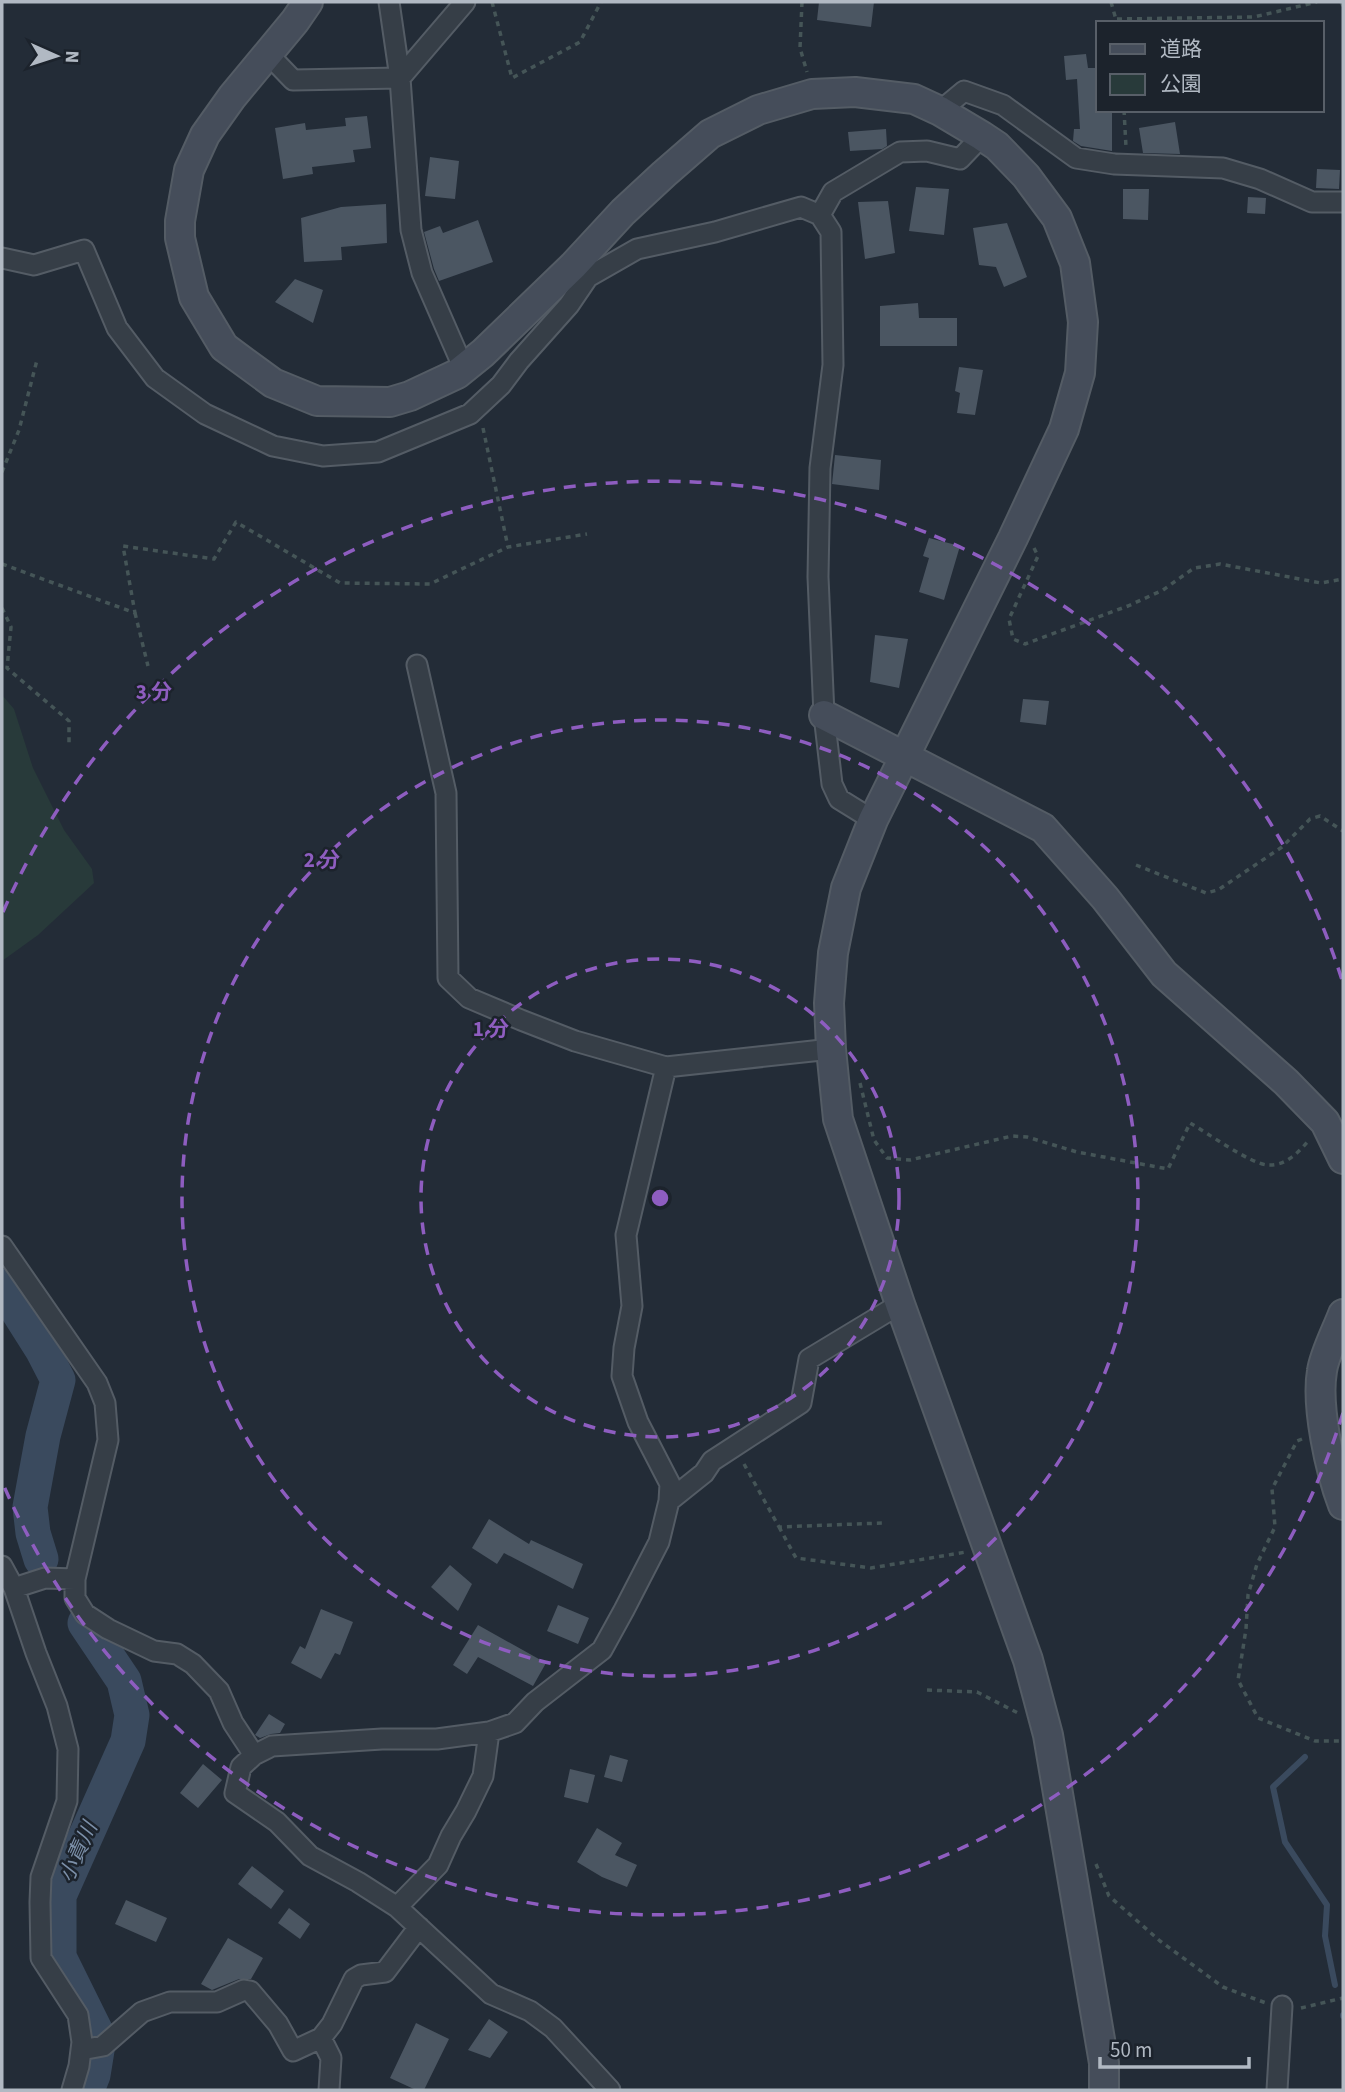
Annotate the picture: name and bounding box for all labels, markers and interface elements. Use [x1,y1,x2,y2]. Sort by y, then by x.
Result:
north arrow [21,21,91,91]
legend [1096,21,1324,112]
text: 道路 [1160,34,1202,64]
text: N [58,50,85,64]
text: 公園 [1160,69,1202,99]
text: 3 分 [136,677,172,707]
text: 2 分 [304,845,340,875]
text: 1 分 [473,1014,509,1044]
centre of rings [648,1186,672,1210]
water label: 小責川 [51,1815,105,1887]
scale bar [1100,2025,1249,2070]
text: 50 m [1110,2035,1152,2065]

